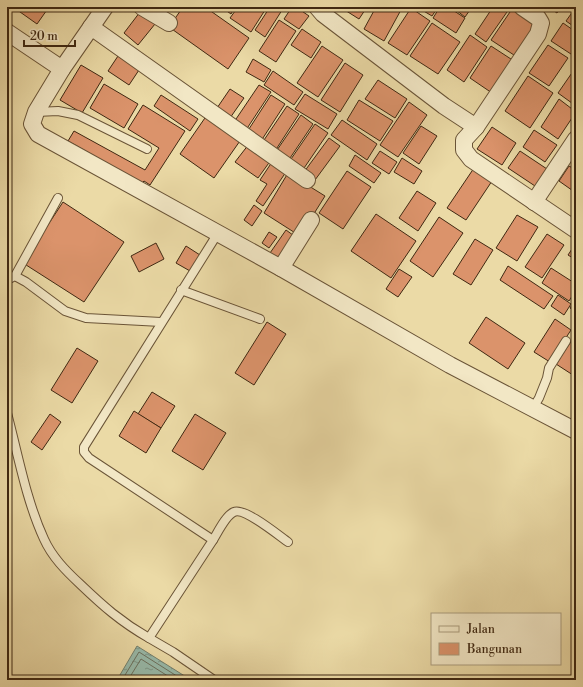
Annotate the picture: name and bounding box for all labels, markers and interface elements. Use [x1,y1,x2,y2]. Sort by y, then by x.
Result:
scale bar [24,22,75,48]
text: 20 m [30,29,58,44]
legend [431,613,561,665]
text: Jalan [466,622,495,637]
text: Bangunan [466,642,522,657]

